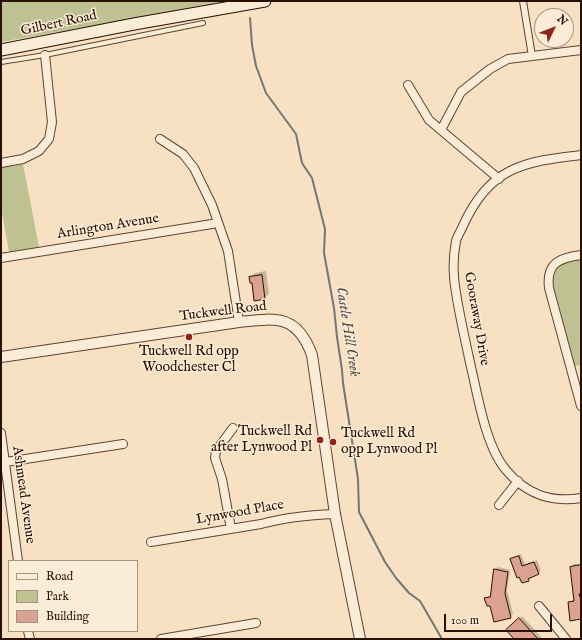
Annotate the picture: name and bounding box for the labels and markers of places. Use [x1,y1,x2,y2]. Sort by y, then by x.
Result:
marker: Tuckwell Rd opp Woodchester Cl [184,332,194,342]
place label: Tuckwell Rd opp Woodchester Cl [139,344,239,376]
place label: Tuckwell Rd after Lynwood Pl [211,424,312,456]
place label: Tuckwell Rd opp Lynwood Pl [341,426,437,458]
marker: Tuckwell Rd after Lynwood Pl [315,435,325,445]
marker: Tuckwell Rd opp Lynwood Pl [328,437,338,447]

